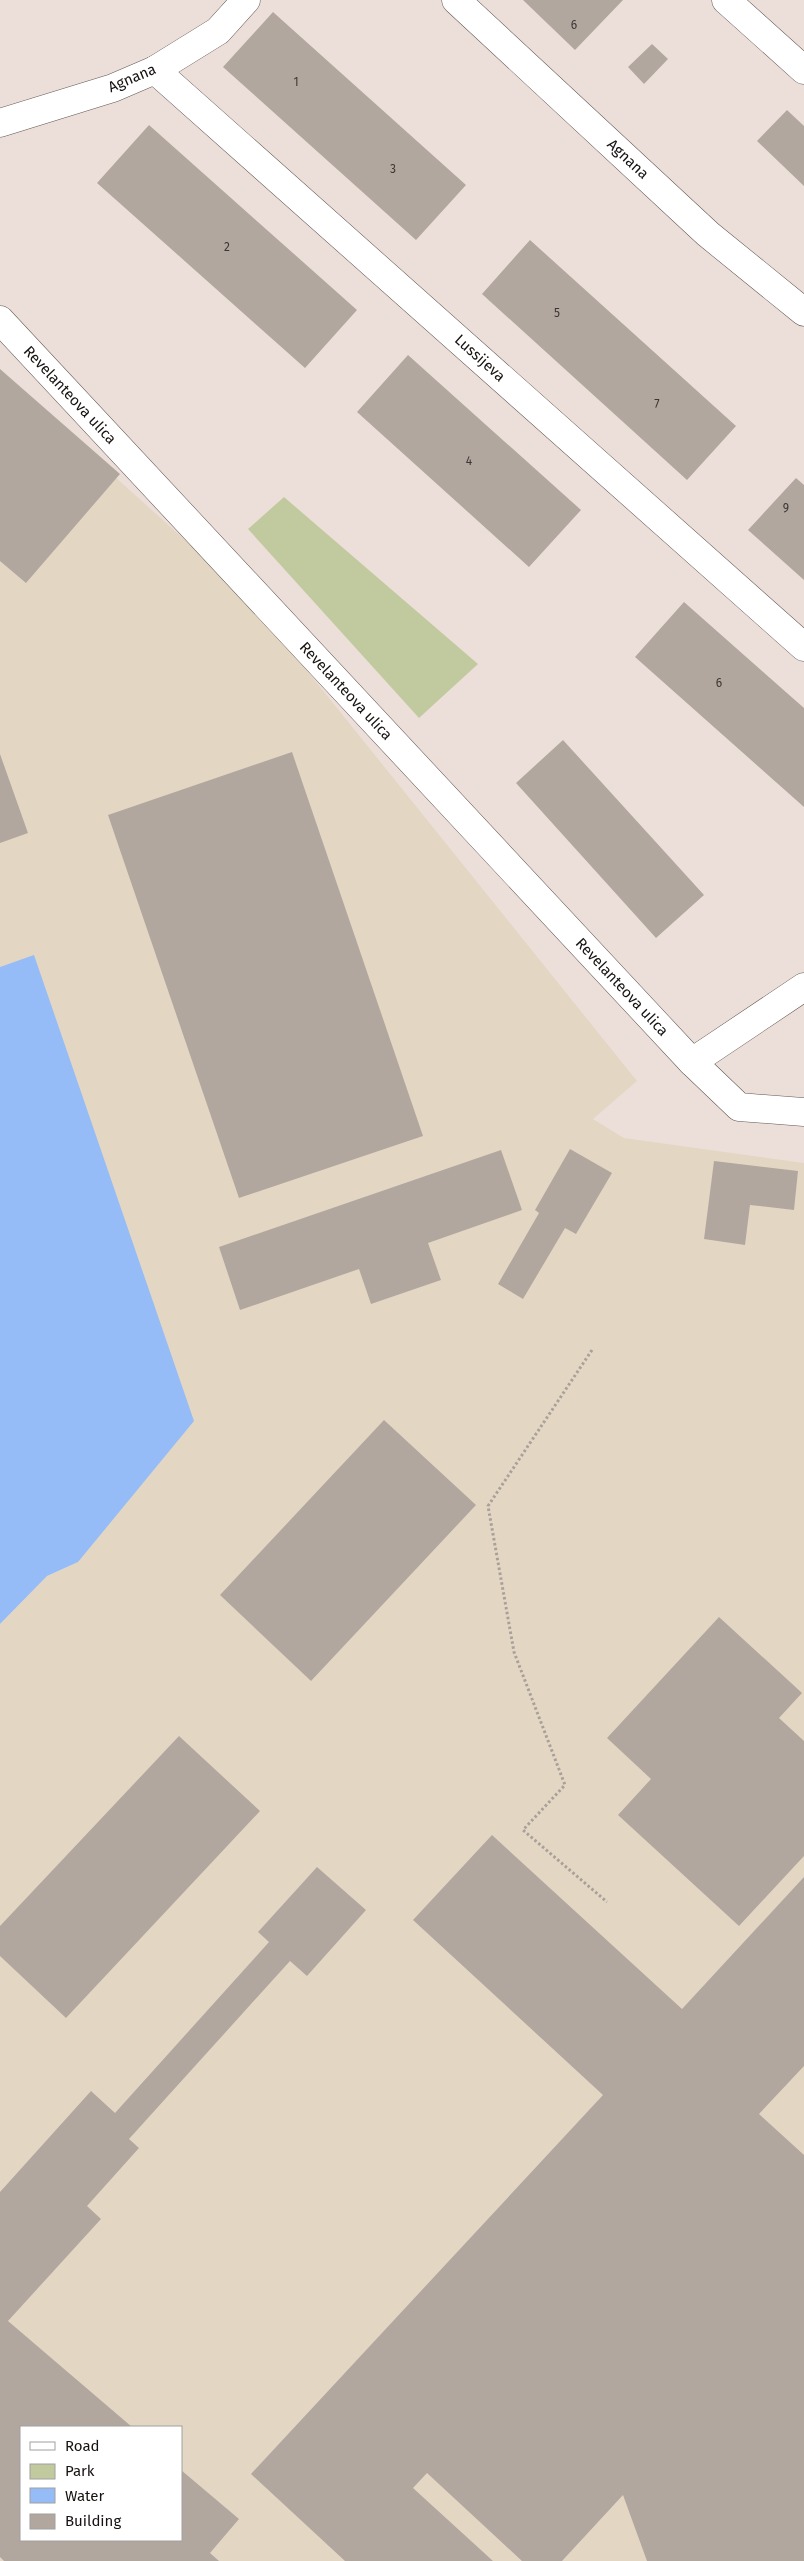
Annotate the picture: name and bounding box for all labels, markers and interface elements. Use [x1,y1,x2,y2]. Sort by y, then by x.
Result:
house number: 6 [571,18,577,32]
street label: Agnana [105,60,159,96]
house number: 1 [293,75,299,89]
street label: Agnana [603,135,653,183]
house number: 3 [390,162,396,176]
house number: 2 [224,240,230,254]
house number: 5 [554,306,560,320]
street label: Lussijeva [451,331,509,385]
street label: Revelanteova ulica [20,342,120,448]
house number: 7 [654,397,660,411]
house number: 4 [466,454,473,468]
house number: 9 [783,501,789,515]
street label: Revelanteova ulica [296,638,396,744]
house number: 6 [716,676,722,690]
street label: Revelanteova ulica [572,934,672,1040]
legend [20,2426,182,2541]
text: Road [65,2437,100,2455]
text: Park [65,2462,95,2480]
text: Water [65,2487,104,2505]
text: Building [65,2512,121,2530]

